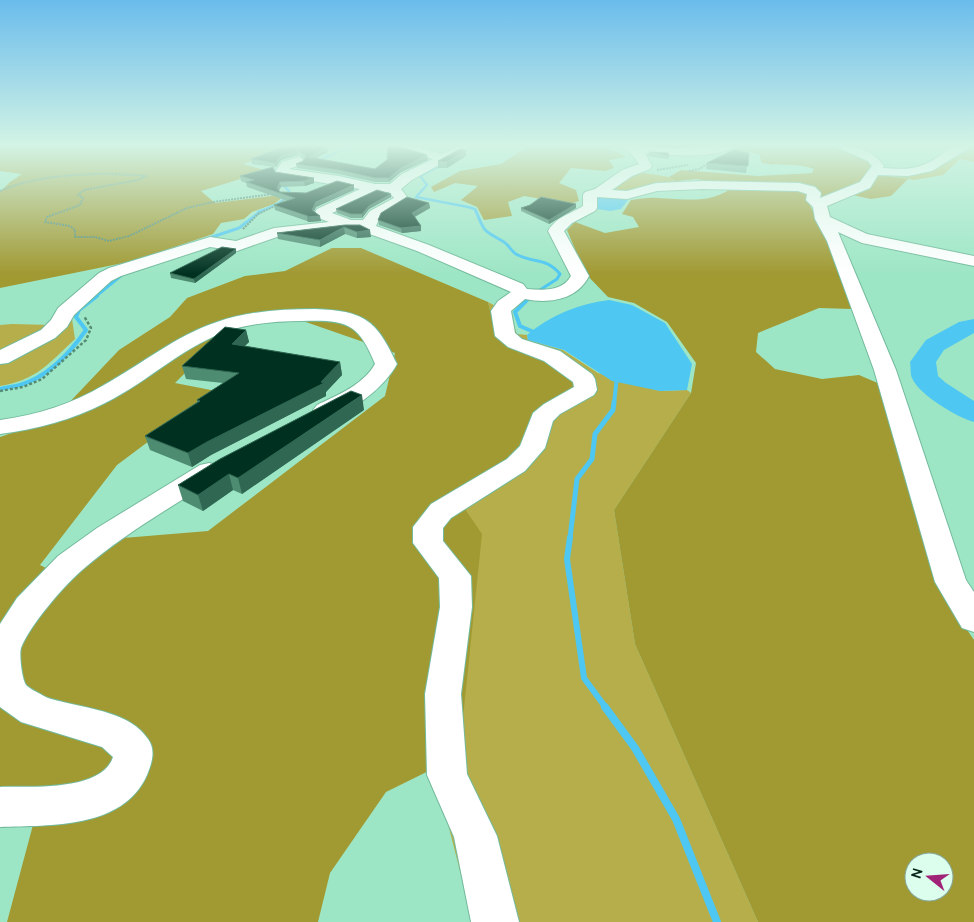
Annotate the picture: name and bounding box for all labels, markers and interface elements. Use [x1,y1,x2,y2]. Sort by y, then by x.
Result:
north arrow [904,852,954,902]
text: N [908,866,928,881]

